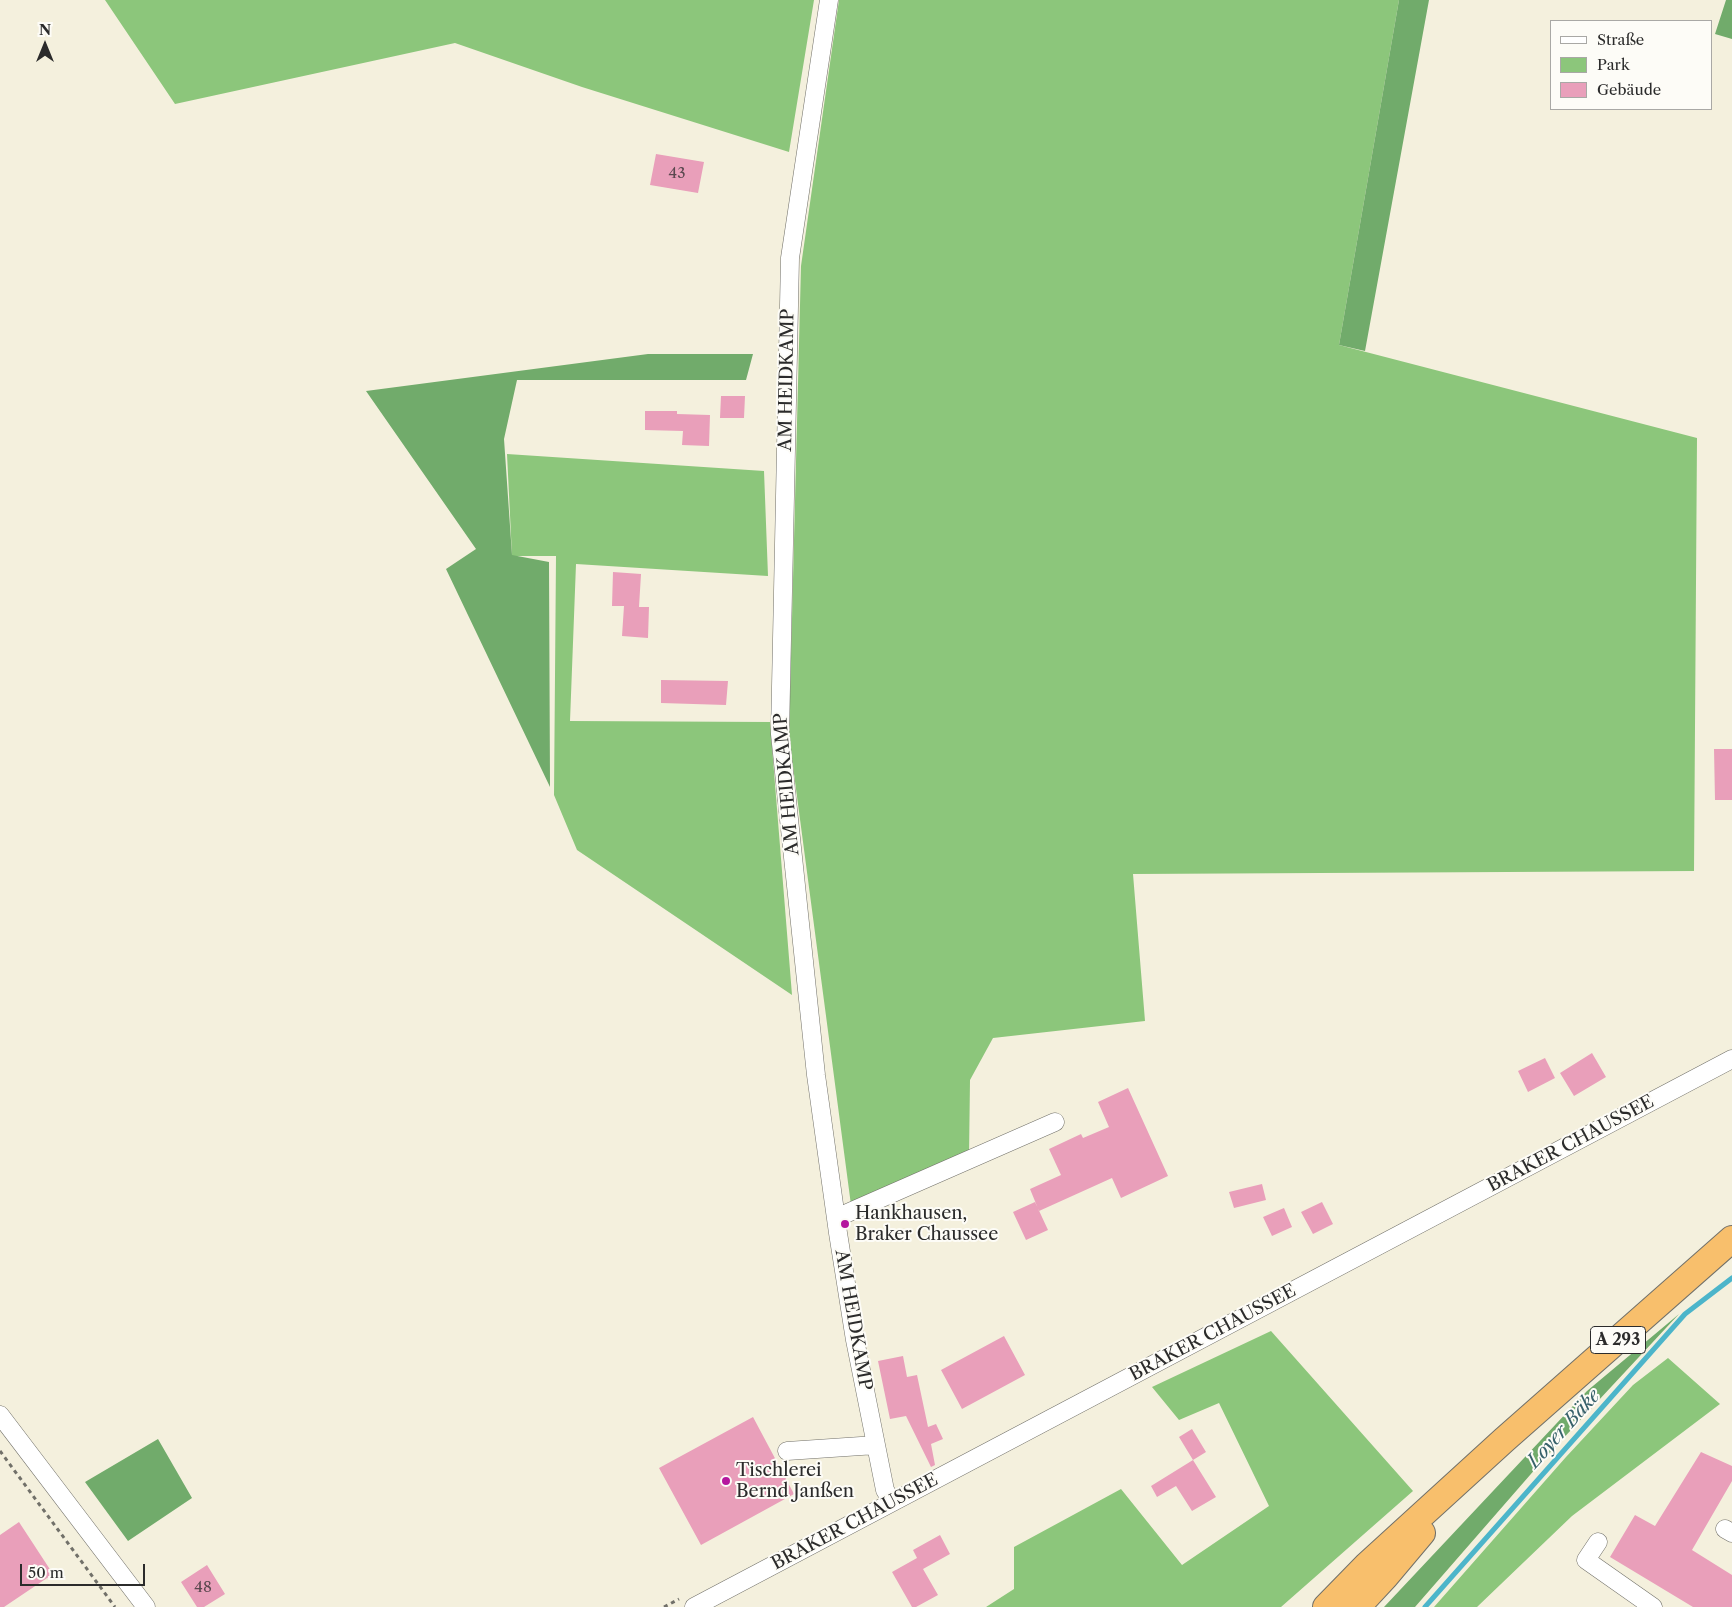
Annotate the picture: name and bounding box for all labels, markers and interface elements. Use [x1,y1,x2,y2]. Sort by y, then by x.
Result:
north arrow [20,20,70,70]
legend [1550,20,1712,110]
text: N [39,21,51,39]
text: Straße [1597,30,1644,49]
text: Park [1597,55,1630,74]
text: Gebäude [1597,80,1661,99]
house number: 43 [669,165,685,183]
street label: AM HEIDKAMP [775,308,799,452]
street label: AM HEIDKAMP [770,712,804,856]
street label: BRAKER CHAUSSEE [1484,1091,1658,1197]
place label: Hankhausen, Braker Chaussee [855,1203,998,1246]
marker: Hankhausen, Braker Chaussee [839,1218,851,1230]
street label: AM HEIDKAMP [830,1248,876,1392]
street label: BRAKER CHAUSSEE [1126,1280,1300,1386]
road number: A 293 [1590,1326,1646,1354]
water label: Loyer Bäke [1523,1385,1605,1473]
place label: Tischlerei Bernd Janßen [736,1460,854,1502]
street label: BRAKER CHAUSSEE [768,1469,942,1575]
marker: Tischlerei Bernd Janßen [720,1475,732,1487]
scale bar [22,1554,148,1586]
text: 50 m [28,1563,64,1582]
house number: 48 [194,1579,212,1597]

